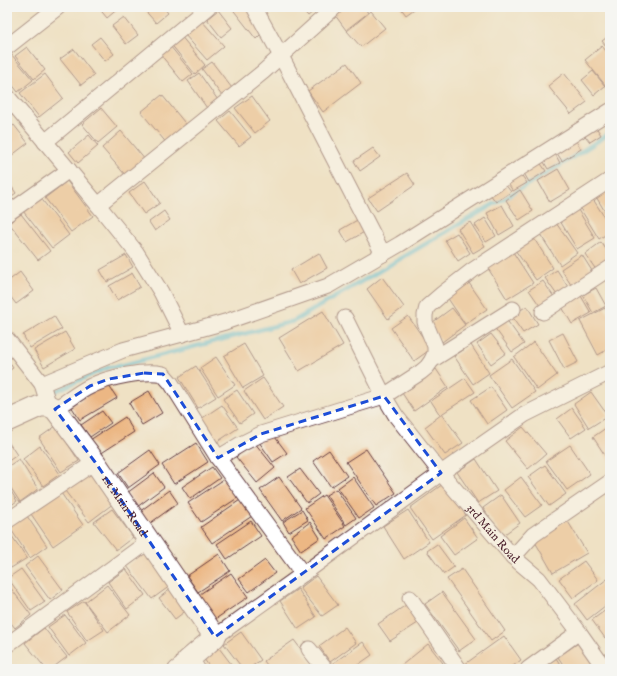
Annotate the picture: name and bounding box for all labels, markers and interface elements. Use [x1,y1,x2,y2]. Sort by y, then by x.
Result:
street label: 1st Main Road [98,472,151,540]
street label: 3rd Main Road [463,501,523,567]

